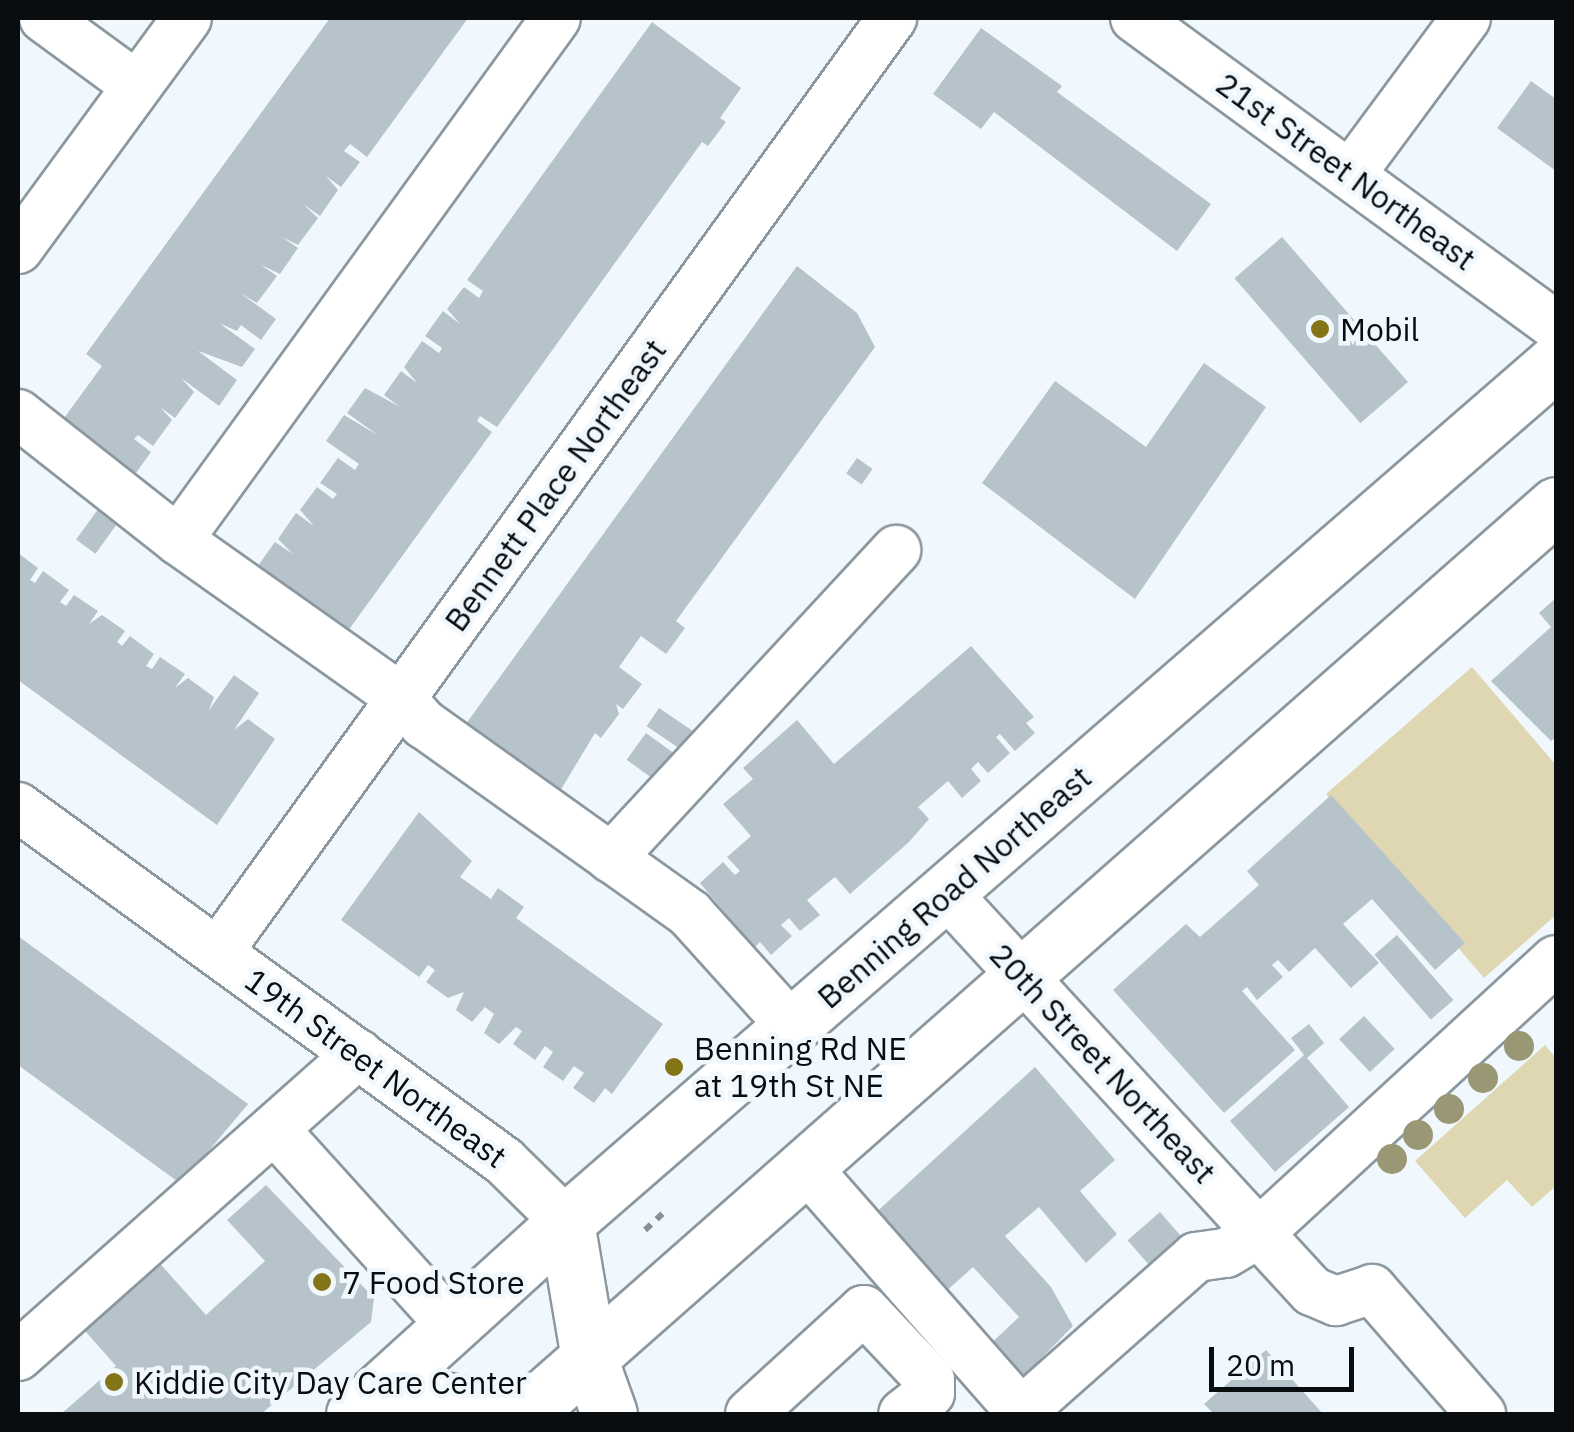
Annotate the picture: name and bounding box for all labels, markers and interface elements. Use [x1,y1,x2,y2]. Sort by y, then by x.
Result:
street label: 21st Street Northeast [1209,64,1483,278]
place label: Mobil [1340,310,1419,348]
marker: Mobil [1309,318,1331,340]
street label: Bennett Place Northeast [436,332,674,638]
street label: Benning Road Northeast [809,758,1099,1016]
street label: 20th Street Northeast [982,935,1224,1191]
street label: 19th Street Northeast [238,960,514,1176]
place label: Benning Rd NE at 19th St NE [694,1030,907,1105]
marker: Benning Rd NE at 19th St NE [663,1056,685,1078]
place label: 7 Food Store [342,1263,525,1301]
marker: 7 Food Store [311,1271,333,1293]
scale bar [1214,1327,1359,1389]
text: 20 m [1226,1345,1295,1384]
place label: Kiddie City Day Care Center [134,1363,527,1401]
marker: Kiddie City Day Care Center [103,1371,125,1393]

